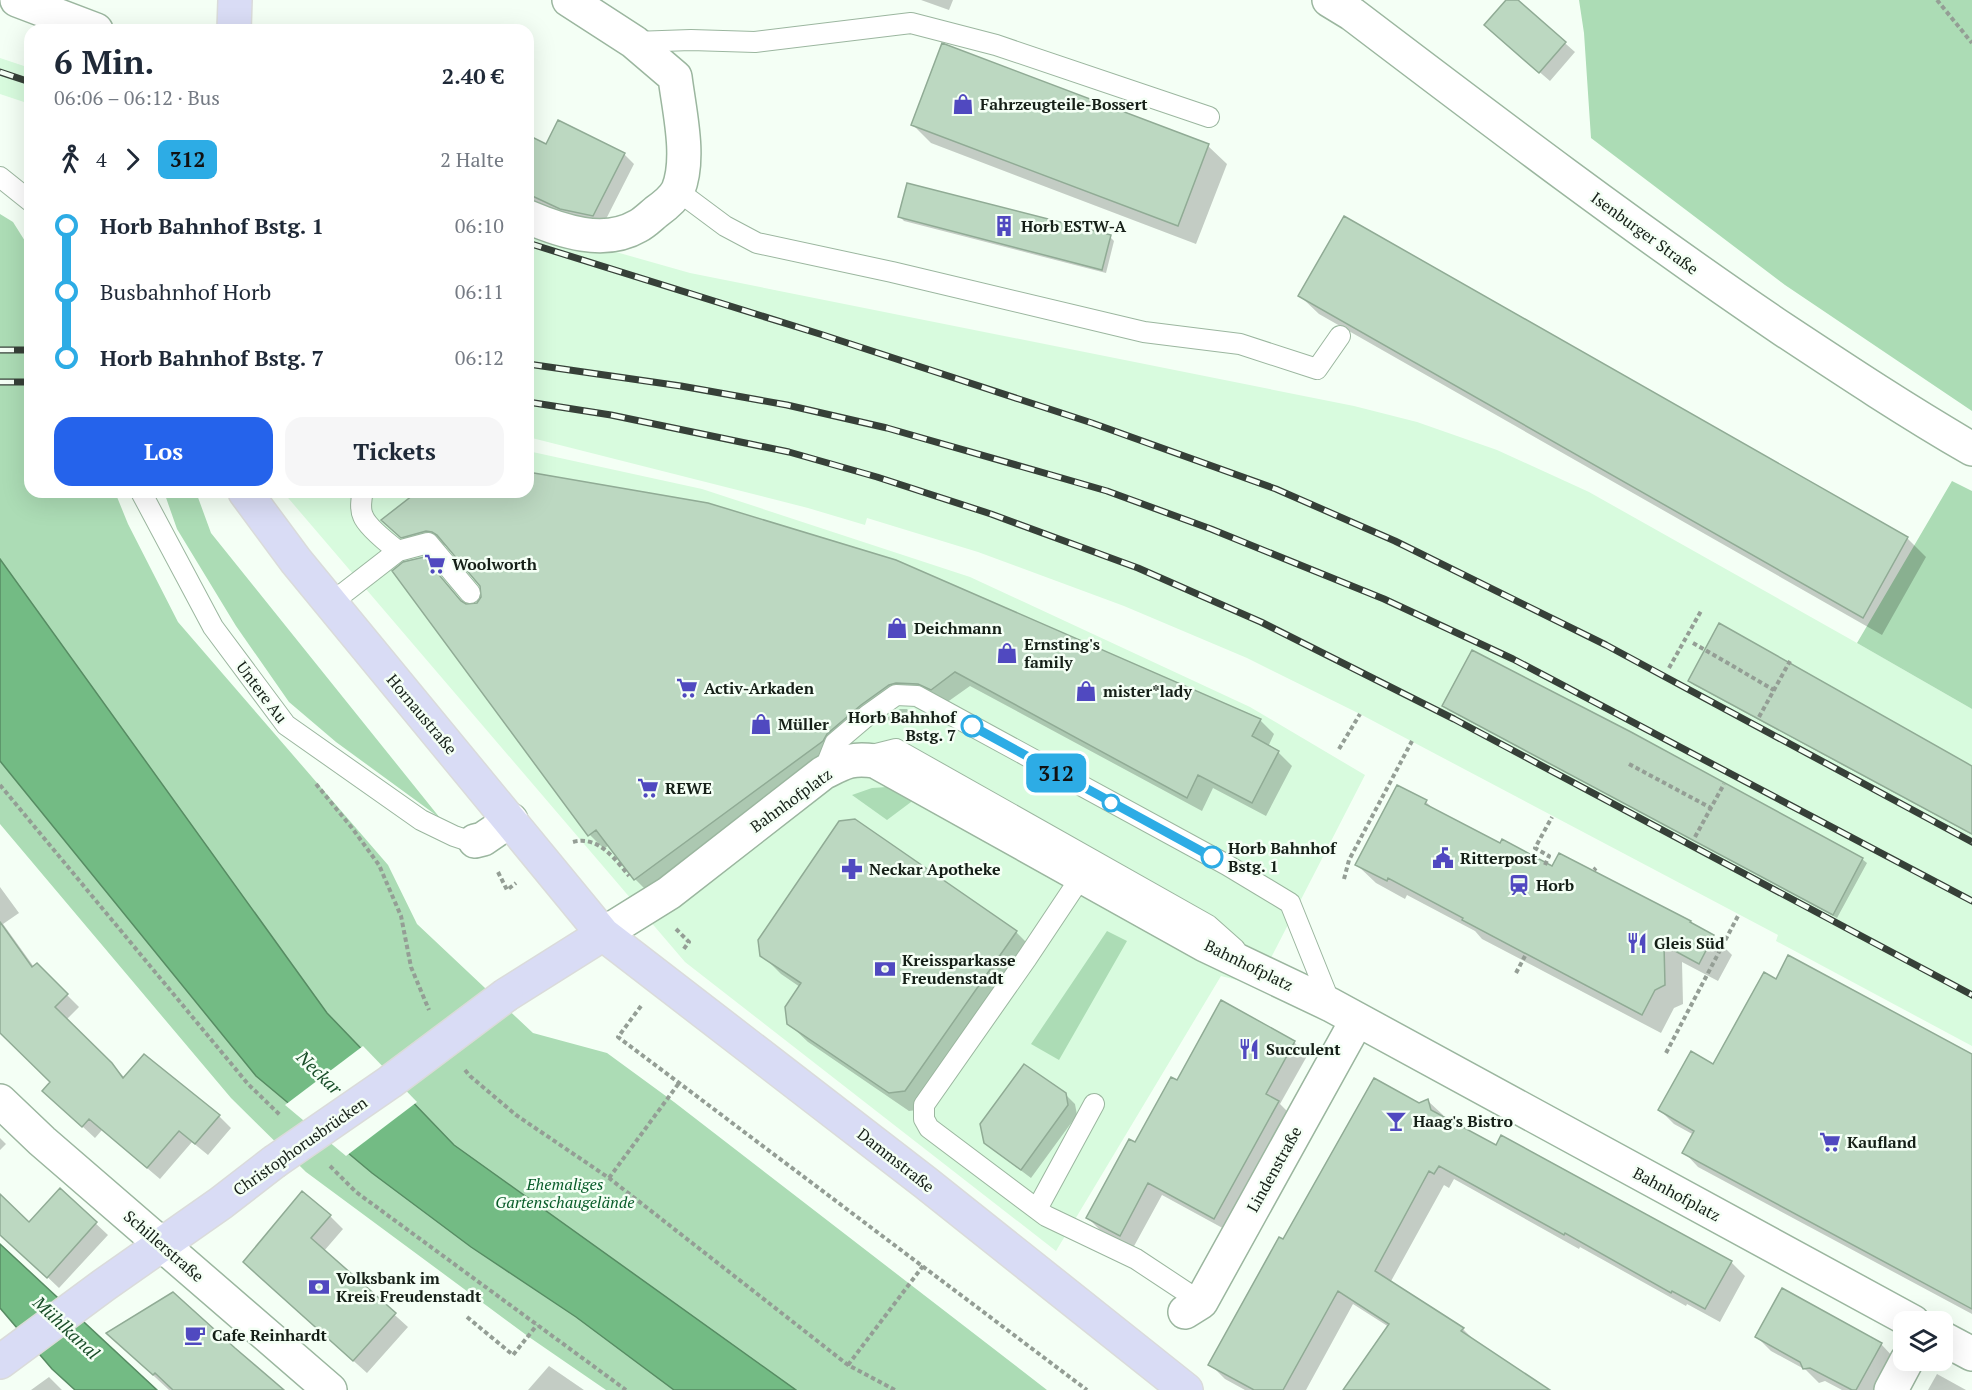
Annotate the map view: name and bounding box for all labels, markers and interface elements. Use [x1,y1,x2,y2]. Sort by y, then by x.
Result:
text: 6 Min. [54,40,154,83]
text: 2.40 € [442,61,504,90]
text: 06:06 – 06:12 · Bus [54,84,220,111]
shop icon: Fahrzeugteile-Bossert [951,92,975,116]
place label: Fahrzeugteile-Bossert [980,93,1148,115]
icon: walk [54,143,87,176]
icon: forward [116,143,149,176]
text: 312 [170,145,205,173]
text: 4 [96,146,107,173]
text: 2 Halte [440,146,504,173]
street label: Isenburger Straße [1587,187,1703,279]
text: Horb Bahnhof Bstg. 1 [100,211,324,240]
text: 06:10 [455,212,504,239]
building icon: Horb ESTW-A [992,214,1016,238]
place label: Horb ESTW-A [1021,215,1126,237]
text: Busbahnhof Horb [100,277,271,306]
text: 06:11 [455,278,504,305]
text: Horb Bahnhof Bstg. 7 [100,343,324,372]
text: 06:12 [455,344,504,371]
button: Los [54,417,273,486]
button: Tickets [285,417,504,486]
supermarket icon: Woolworth [423,552,447,576]
place label: Woolworth [452,553,538,575]
shop icon: Deichmann [885,616,909,640]
place label: Deichmann [914,617,1003,639]
place label: Ernsting's family [1024,633,1100,673]
shop icon: Ernsting's family [995,641,1019,665]
street label: Untere Au [232,657,292,727]
street label: Hornaustraße [382,669,462,759]
supermarket icon: Activ-Arkaden [675,676,699,700]
place label: Activ-Arkaden [704,677,815,699]
shop icon: mister*lady [1074,679,1098,703]
place label: mister*lady [1103,680,1192,702]
place label: Horb Bahnhof Bstg. 7 [848,706,958,746]
shop icon: Müller [749,712,773,736]
place label: Müller [778,713,829,735]
marker: Horb Bahnhof Bstg. 7 [961,715,983,737]
line badge: 312 [1022,754,1090,792]
text: 312 [1038,759,1074,787]
street label: Bahnhofplatz [746,763,836,837]
supermarket icon: REWE [636,776,660,800]
place label: REWE [665,777,712,799]
unlabelled marker [1102,794,1120,812]
place label: Horb Bahnhof Bstg. 1 [1228,837,1338,877]
marker: Horb Bahnhof Bstg. 1 [1201,846,1223,868]
public building icon: Ritterpost [1431,846,1455,870]
place label: Ritterpost [1460,847,1538,869]
pharmacy icon: Neckar Apotheke [840,857,864,881]
place label: Neckar Apotheke [869,858,1001,880]
station icon: Horb [1507,873,1531,897]
place label: Horb [1536,874,1574,896]
restaurant icon: Gleis Süd [1625,931,1649,955]
place label: Gleis Süd [1654,932,1725,954]
street label: Bahnhofplatz [1201,934,1297,996]
place label: Kreissparkasse Freudenstadt [902,949,1016,989]
bank icon: Kreissparkasse Freudenstadt [873,957,897,981]
restaurant icon: Succulent [1237,1037,1261,1061]
place label: Succulent [1266,1038,1341,1060]
water label: Neckar [291,1044,348,1100]
street label: Christophorusbrücken [229,1091,372,1201]
bar icon: Haag's Bistro [1384,1109,1408,1133]
place label: Haag's Bistro [1413,1110,1514,1132]
street label: Lindenstraße [1241,1122,1307,1216]
street label: Dammstraße [853,1123,939,1197]
supermarket icon: Kaufland [1818,1130,1842,1154]
place label: Kaufland [1847,1131,1917,1153]
street label: Bahnhofplatz [1629,1162,1725,1226]
park label: Ehemaliges Gartenschaugelände [495,1173,635,1213]
street label: Schillerstraße [119,1205,209,1287]
place label: Volksbank im Kreis Freudenstadt [336,1267,482,1307]
bank icon: Volksbank im Kreis Freudenstadt [307,1275,331,1299]
water label: Mühlkanal [28,1290,105,1364]
map controls [1893,1311,1953,1371]
button: layers [1893,1311,1953,1371]
cafe icon: Cafe Reinhardt [183,1323,207,1347]
place label: Cafe Reinhardt [212,1324,328,1346]

